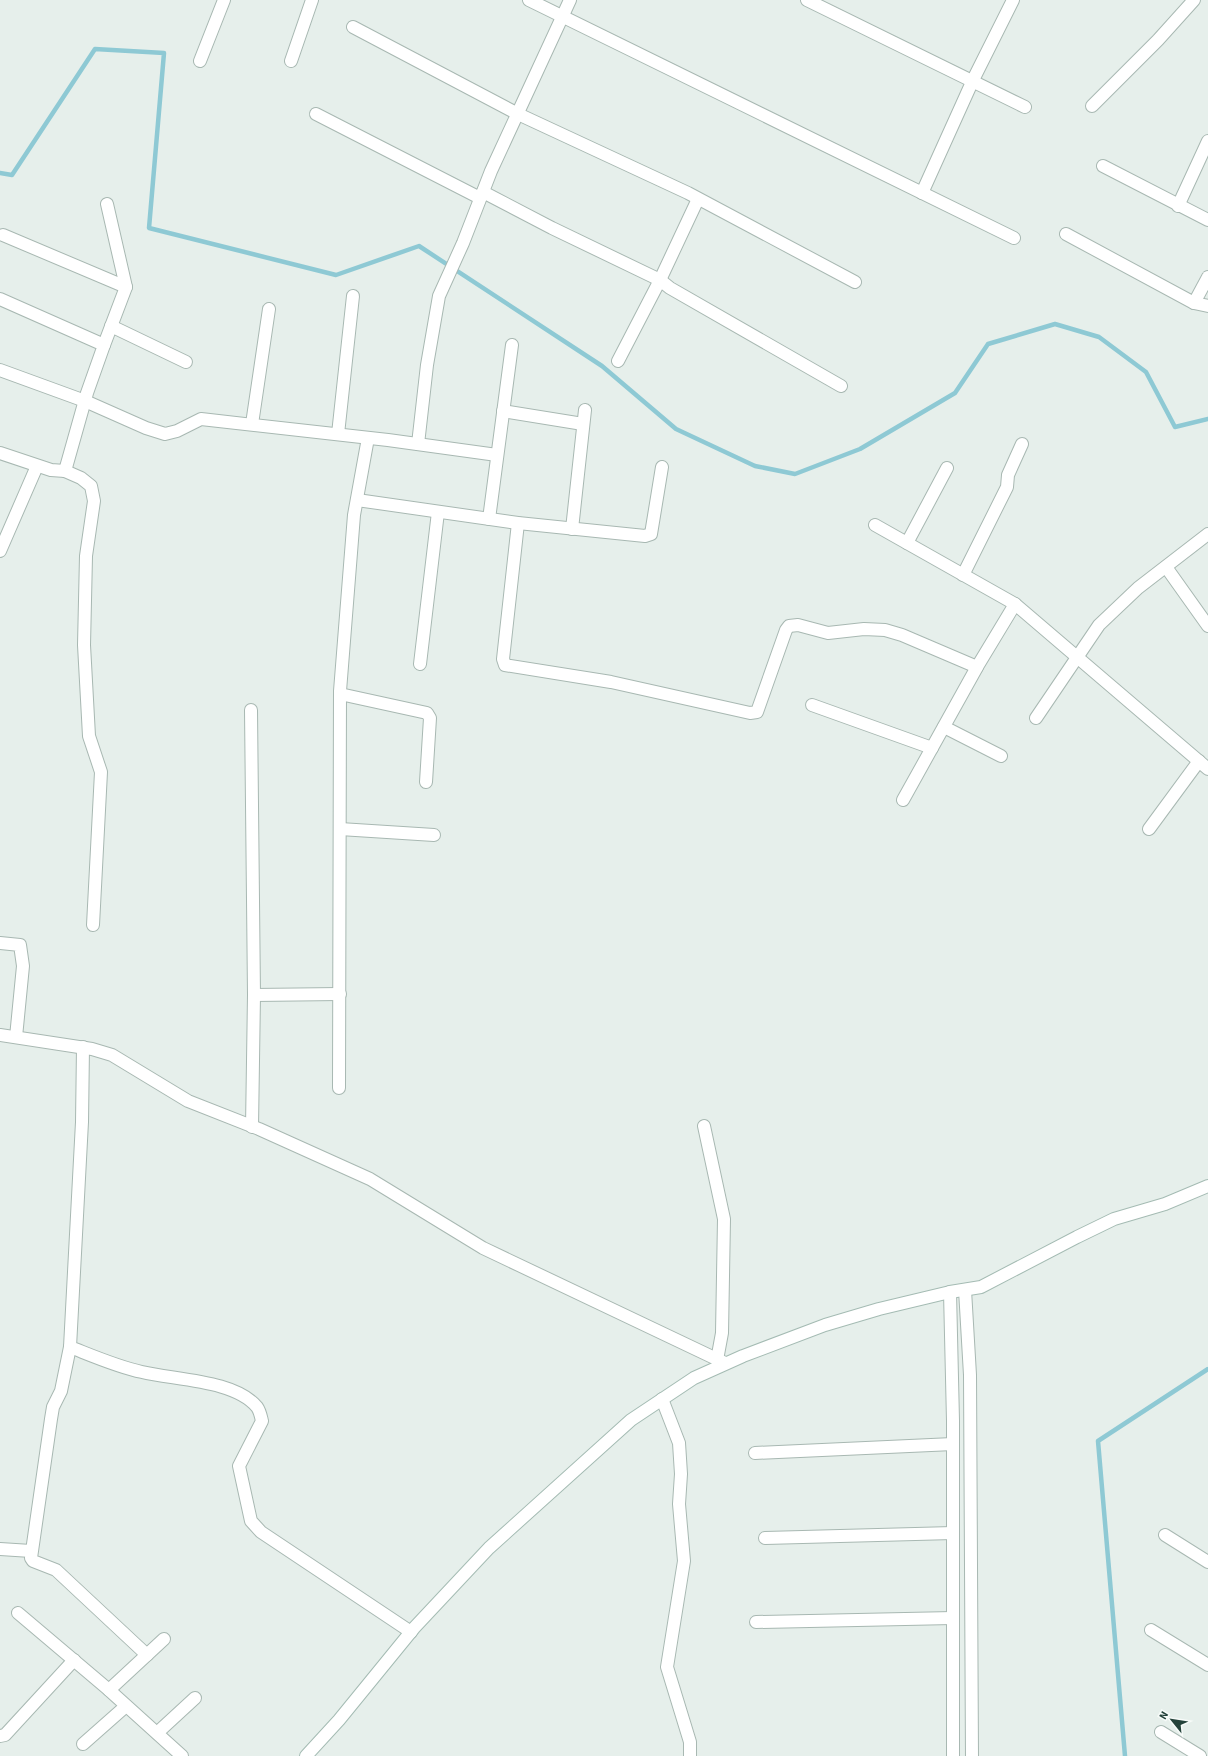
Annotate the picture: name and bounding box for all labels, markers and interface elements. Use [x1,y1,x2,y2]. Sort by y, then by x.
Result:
north arrow [1152,1700,1192,1740]
text: N [1155,1708,1172,1722]

